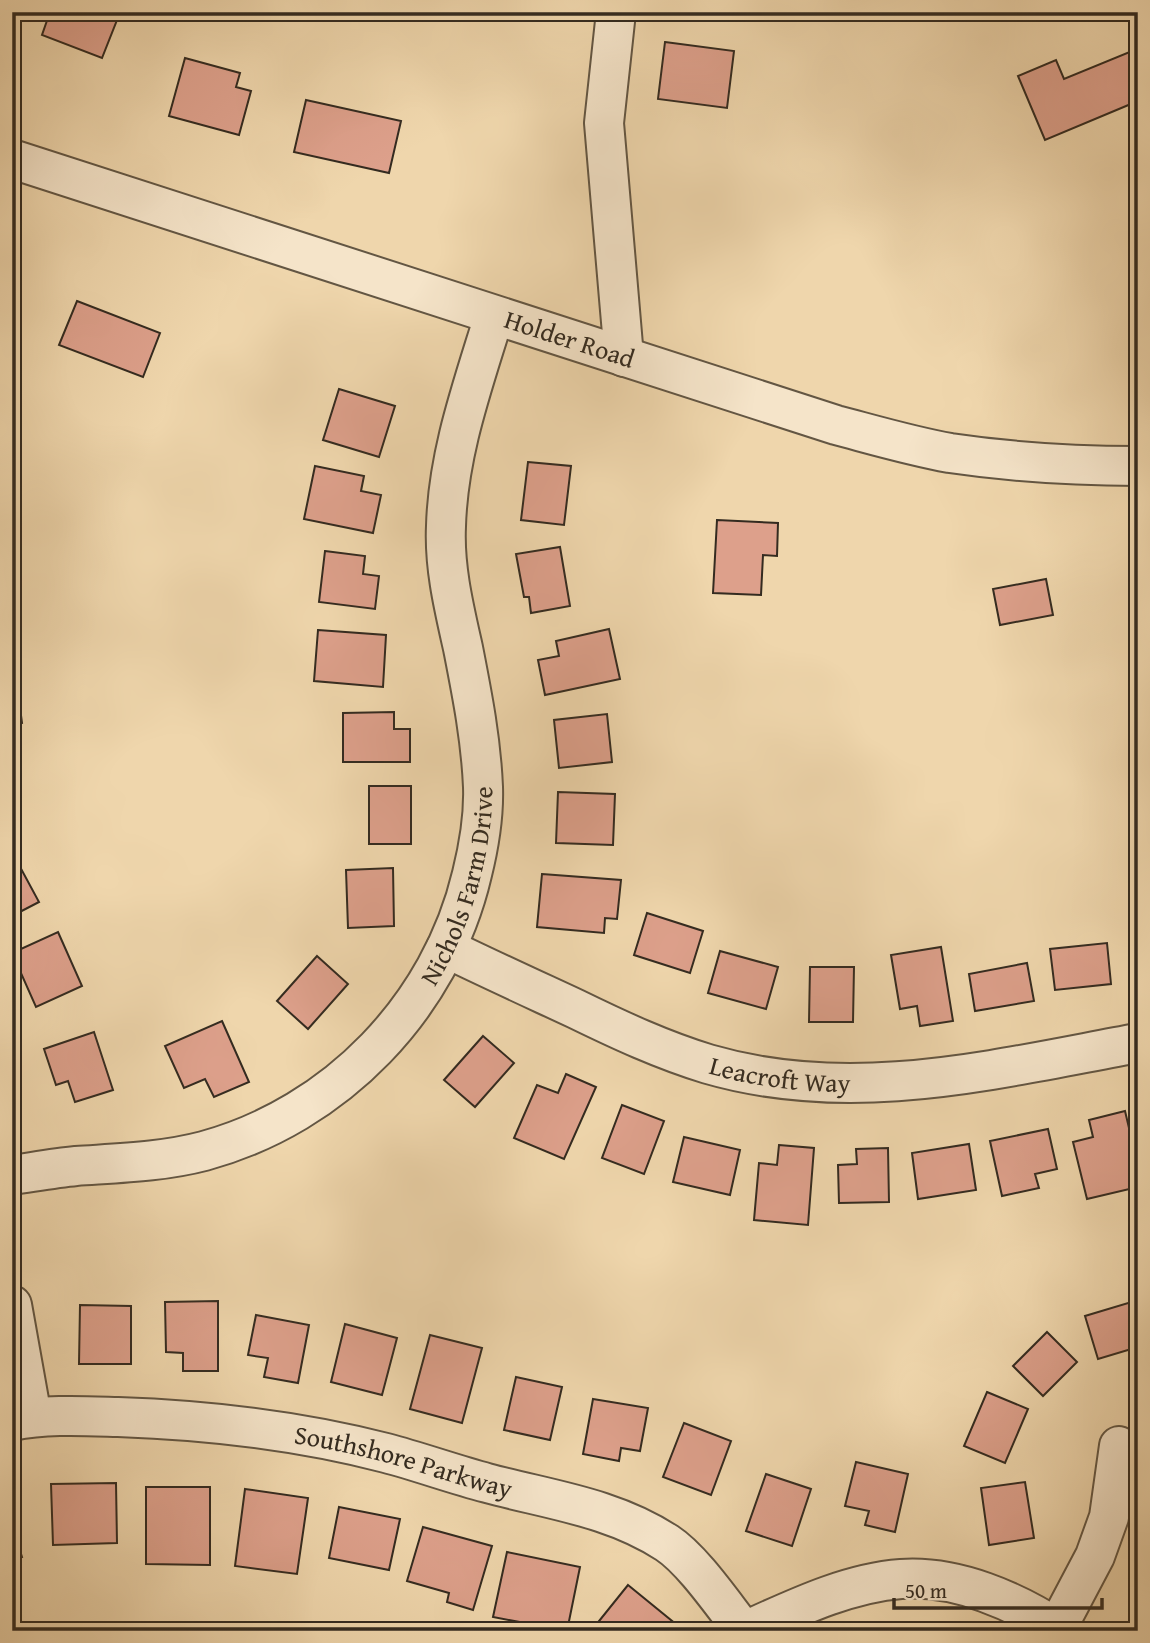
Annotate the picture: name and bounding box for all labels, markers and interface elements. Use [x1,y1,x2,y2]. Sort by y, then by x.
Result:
street label: Holder Road [500,299,640,378]
street label: Nichols Farm Drive [410,786,502,992]
street label: Leacroft Way [705,1045,851,1102]
street label: Southshore Parkway [292,1414,517,1508]
scale bar [894,1566,1103,1610]
text: 50 m [905,1575,947,1606]

